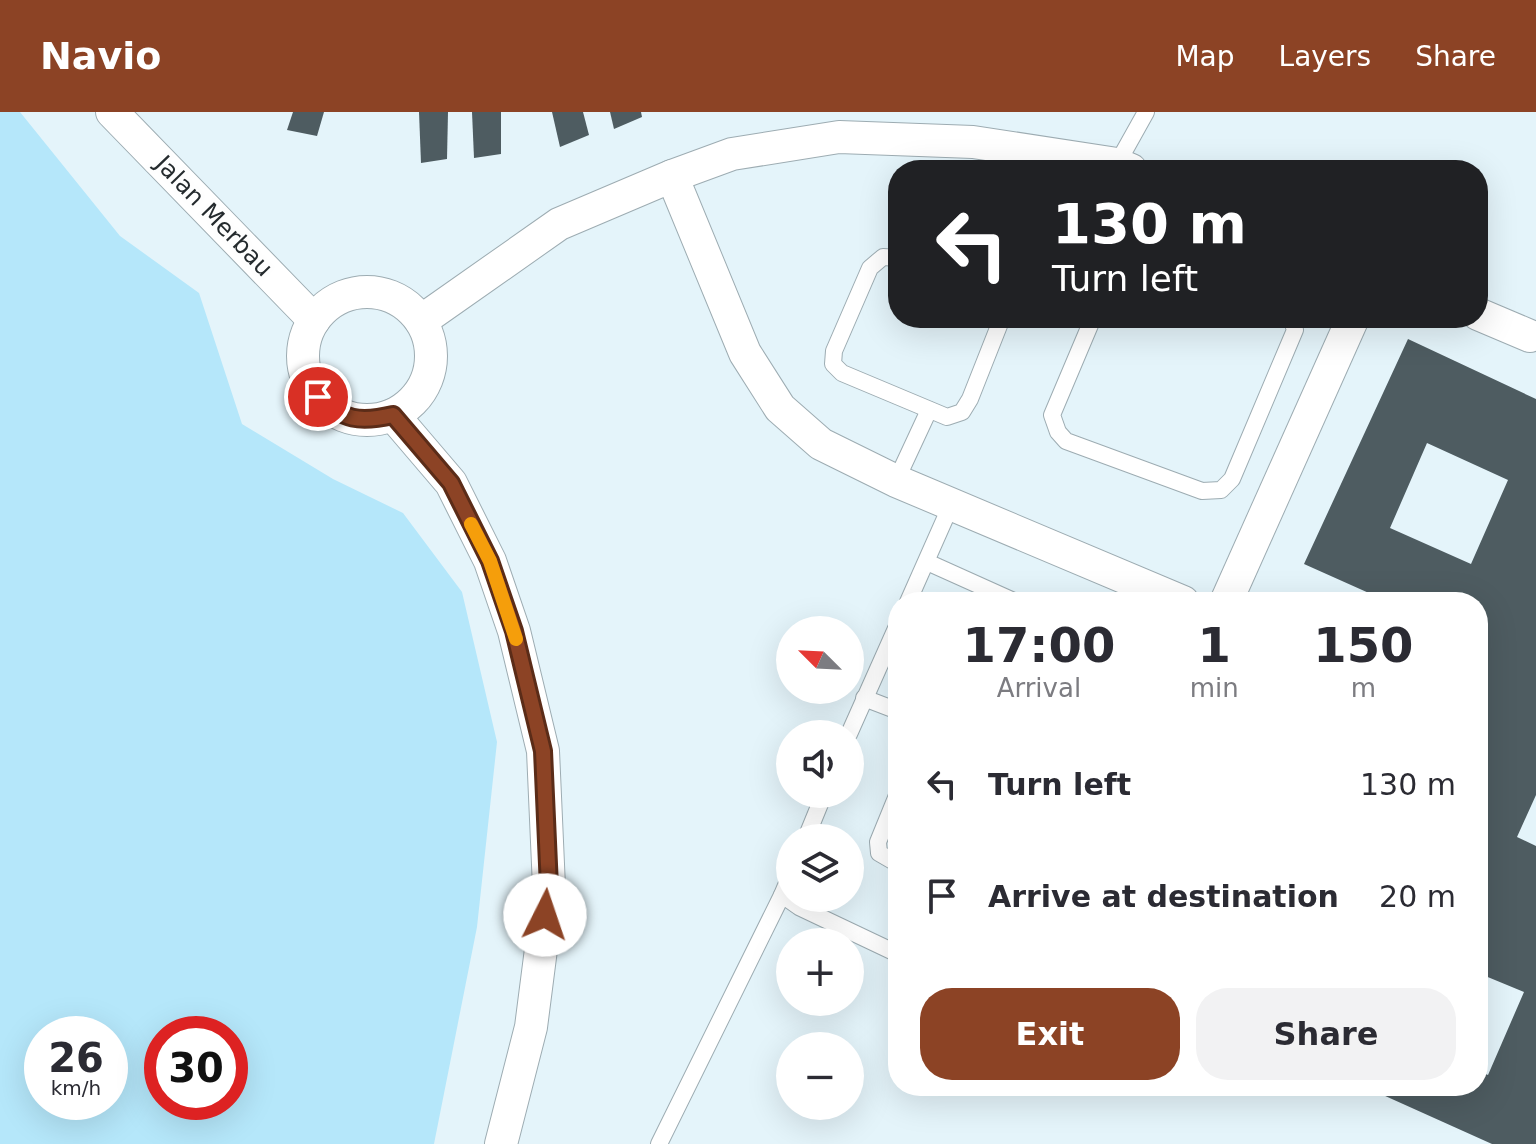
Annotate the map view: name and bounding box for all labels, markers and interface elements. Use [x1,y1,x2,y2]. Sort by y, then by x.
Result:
text: Navio [40,34,161,78]
text: Map [1175,40,1235,73]
text: Layers [1279,40,1371,73]
text: Share [1415,40,1496,73]
street label: Jalan Merbau [148,149,278,282]
text: 130 m [1052,191,1247,256]
icon: left [920,192,1024,296]
text: Turn left [1052,258,1198,299]
pin [284,363,352,431]
icon: arrive [296,375,340,419]
north arrow [776,616,864,704]
map controls [776,616,864,1120]
text: 17:00 [962,617,1115,673]
text: 1 [1198,617,1231,673]
text: 150 [1313,617,1413,673]
text: Arrival [997,673,1081,703]
text: min [1190,673,1239,703]
text: m [1351,673,1376,703]
button: sound [776,720,864,808]
icon: left [920,762,964,806]
text: Turn left [988,767,1131,802]
text: 130 m [1360,767,1456,802]
button: layers [776,824,864,912]
position arrow [503,873,587,957]
icon: arrive [920,874,964,918]
text: Arrive at destination [988,879,1339,914]
text: 20 m [1379,879,1456,914]
button: + [776,928,864,1016]
button: Exit [920,988,1180,1080]
button: Share [1196,988,1456,1080]
speed limit sign: 30 [144,1016,248,1120]
button: − [776,1032,864,1120]
text: 26 [48,1035,104,1081]
text: km/h [51,1076,101,1100]

